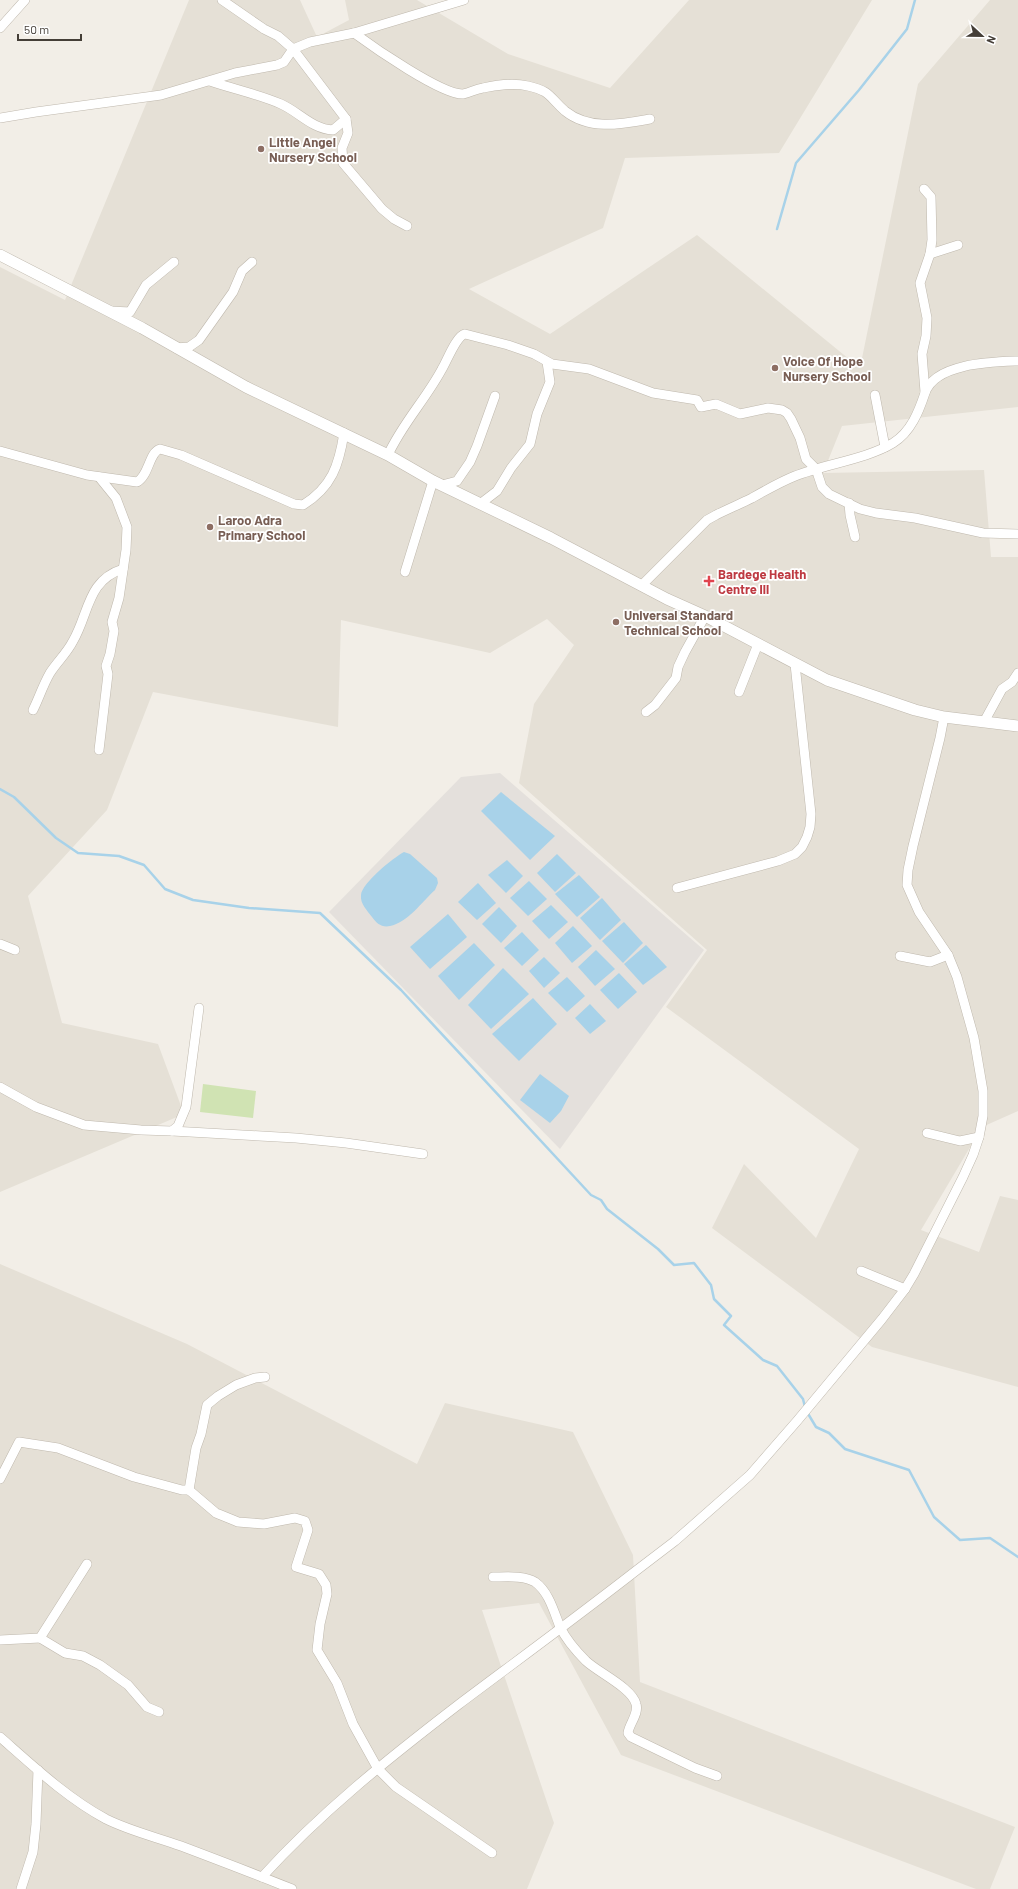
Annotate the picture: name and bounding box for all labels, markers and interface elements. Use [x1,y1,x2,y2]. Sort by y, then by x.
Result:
scale bar [18,16,81,42]
north arrow [962,16,1002,56]
text: 50 m [24,22,49,36]
text: N [984,34,999,46]
place label: Little Angel Nursery School [269,134,357,165]
marker: Little Angel Nursery School [256,144,266,154]
place label: Voice Of Hope Nursery School [783,353,871,384]
marker: Voice Of Hope Nursery School [770,363,780,373]
place label: Laroo Adra Primary School [218,512,306,543]
marker: Laroo Adra Primary School [205,522,215,532]
place label: Bardege Health Centre lll [718,566,806,597]
marker: Bardege Health Centre lll [703,575,715,587]
place label: Universal Standard Technical School [624,607,733,638]
marker: Universal Standard Technical School [611,617,621,627]

